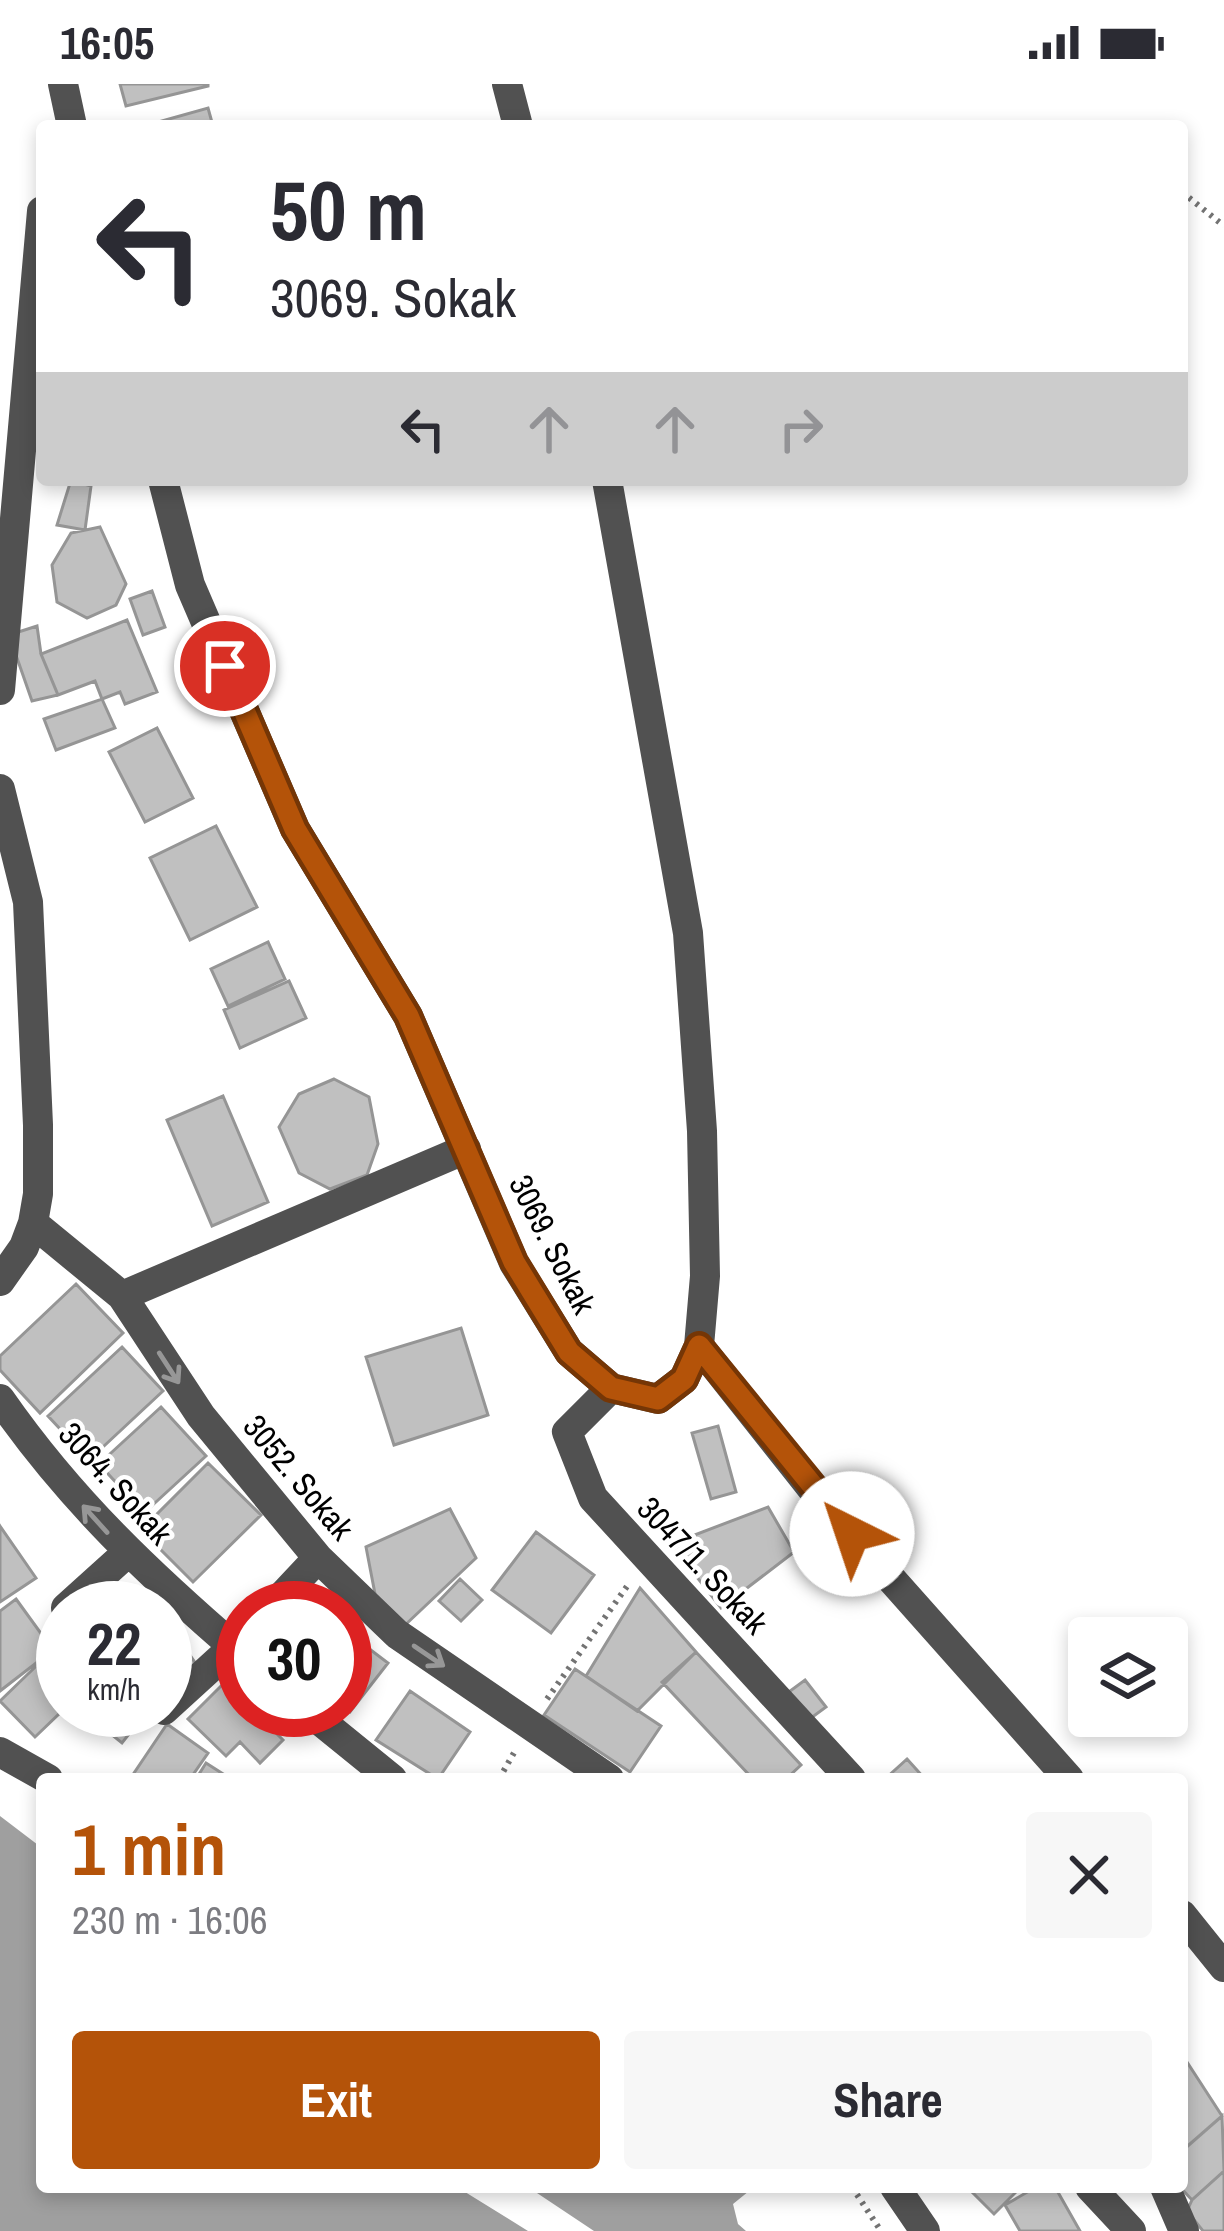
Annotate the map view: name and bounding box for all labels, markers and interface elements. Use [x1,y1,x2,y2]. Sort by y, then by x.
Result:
text: 16:05 [60,12,154,73]
text: 50 m [270,153,427,266]
icon: left [72,168,228,324]
text: 3069. Sokak [270,261,516,334]
icon: left [390,396,456,462]
icon: ahead [516,396,582,462]
icon: ahead [642,396,708,462]
icon: right [768,396,834,462]
pin [174,615,276,717]
icon: arrive [192,633,258,699]
street label: 3069. Sokak [499,1167,607,1321]
one-way arrow [157,1350,182,1384]
street label: 3052. Sokak [234,1405,365,1549]
street label: 3064. Sokak [49,1412,183,1554]
position arrow [789,1471,915,1597]
street label: 3047/1. Sokak [628,1487,778,1644]
one-way arrow [82,1504,109,1534]
speed limit sign: 30 [216,1581,372,1737]
text: 22 [87,1603,141,1684]
map controls [1068,1617,1188,1737]
button: layers [1068,1617,1188,1737]
one-way arrow [411,1643,445,1668]
text: km/h [87,1669,141,1709]
text: 1 min [72,1800,226,1897]
button: close [1026,1812,1152,1938]
text: 230 m · 16:06 [72,1894,268,1946]
button: Exit [72,2031,600,2169]
button: Share [624,2031,1152,2169]

